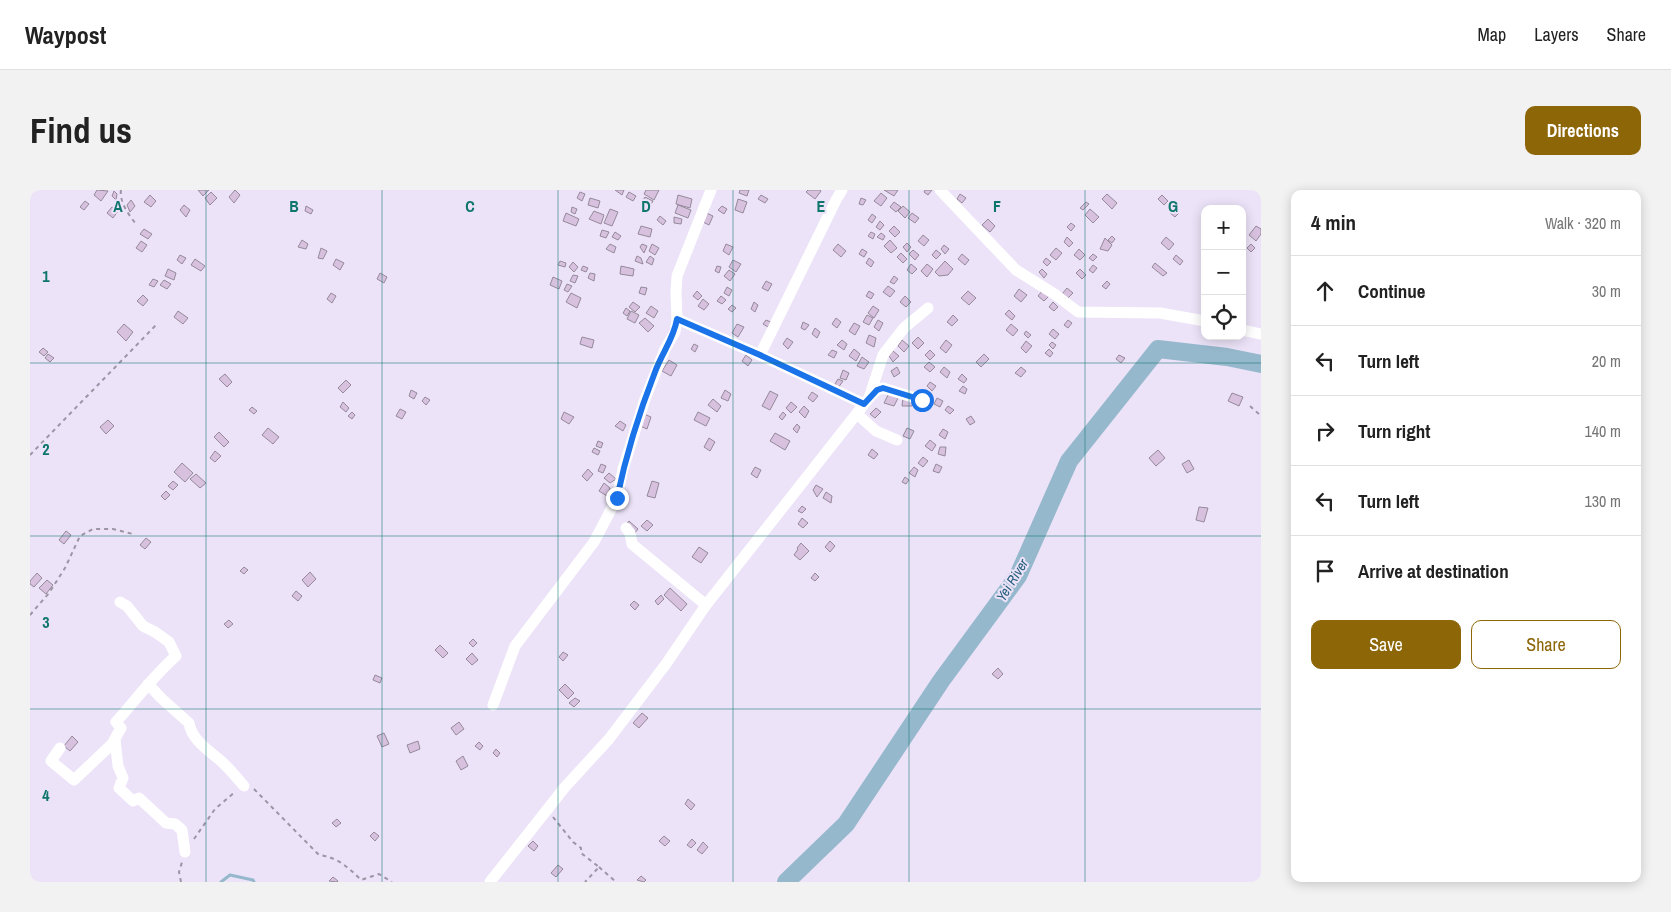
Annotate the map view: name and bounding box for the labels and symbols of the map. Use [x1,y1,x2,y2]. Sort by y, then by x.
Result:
text: A [113,195,123,217]
text: B [289,195,299,217]
text: C [465,195,475,217]
text: D [641,195,651,217]
text: E [817,195,826,217]
text: F [993,195,1001,217]
text: G [1168,195,1178,217]
text: 1 [42,265,50,287]
route start [911,389,934,412]
text: 2 [42,438,50,460]
route end [606,487,629,510]
water label: Yei River [992,554,1033,605]
text: 3 [42,611,50,633]
text: 4 [42,784,50,806]

